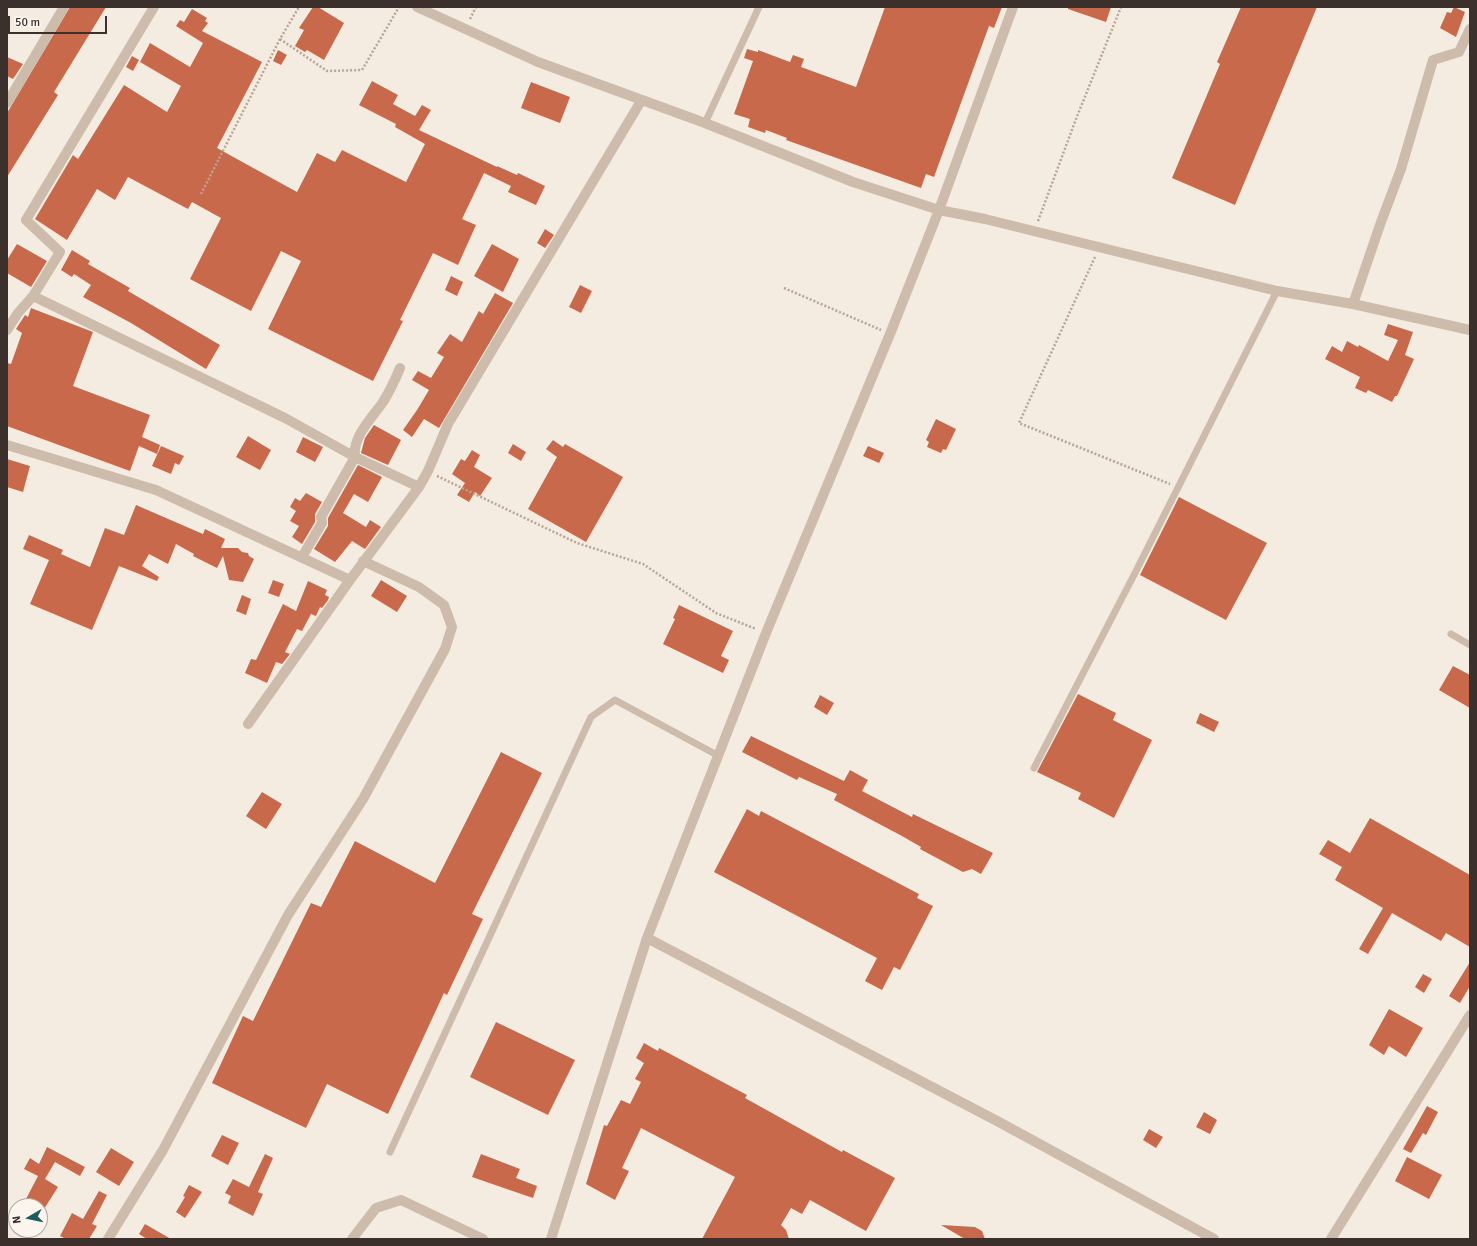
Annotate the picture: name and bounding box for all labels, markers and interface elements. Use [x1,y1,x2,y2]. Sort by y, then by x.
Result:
scale bar [10,8,109,34]
text: 50 m [15,15,40,30]
north arrow [8,1198,48,1238]
text: N [10,1215,24,1225]

